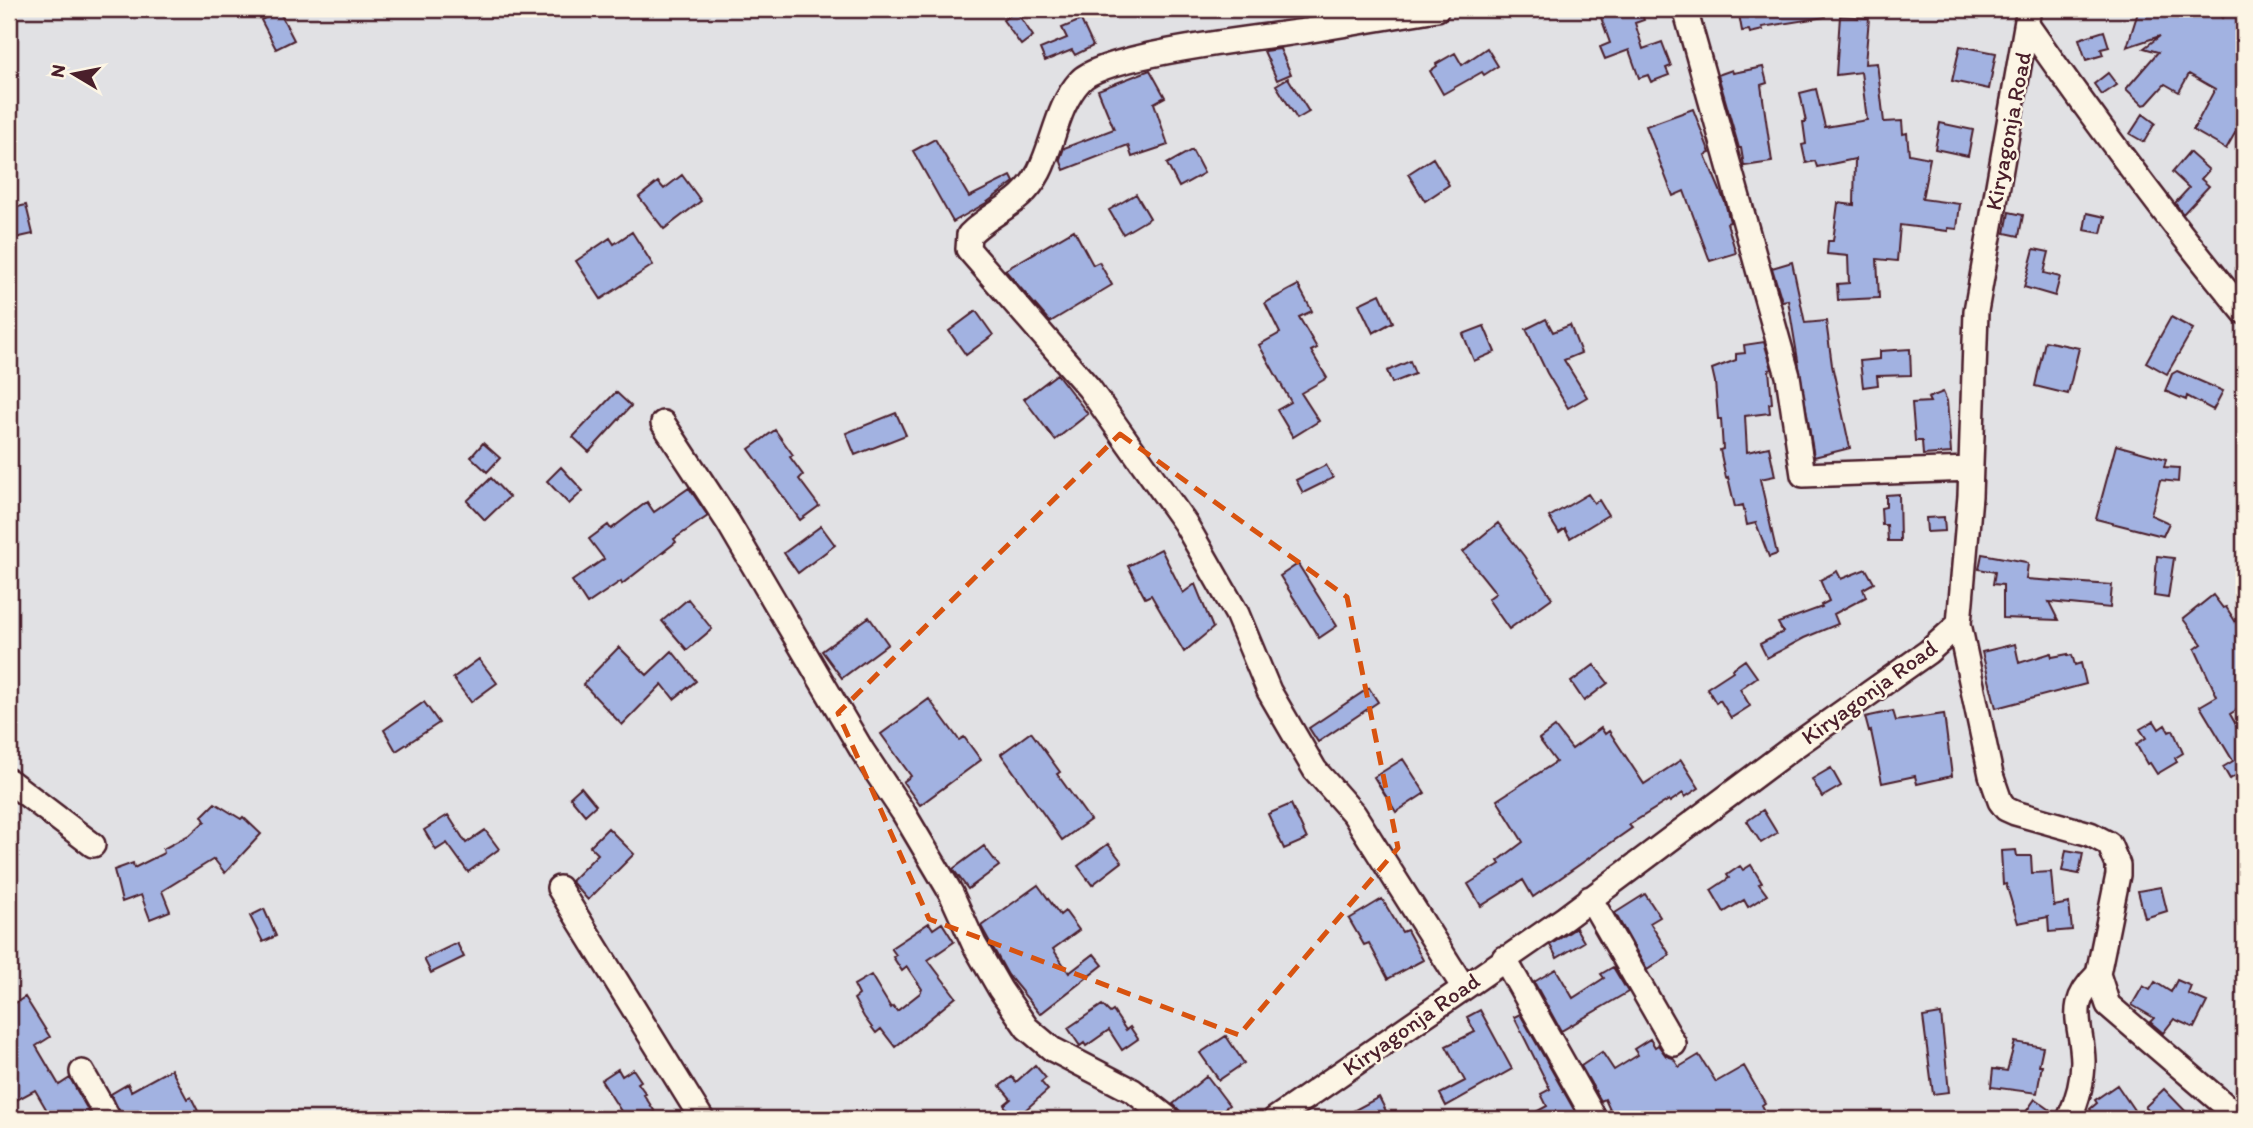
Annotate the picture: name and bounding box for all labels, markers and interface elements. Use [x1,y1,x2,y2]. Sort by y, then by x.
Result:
north arrow [38,38,108,108]
street label: Kiryagonja Road [1979,49,2037,213]
text: N [45,63,70,79]
street label: Kiryagonja Road [1796,633,1943,751]
street label: Kiryagonja Road [1337,966,1485,1082]

